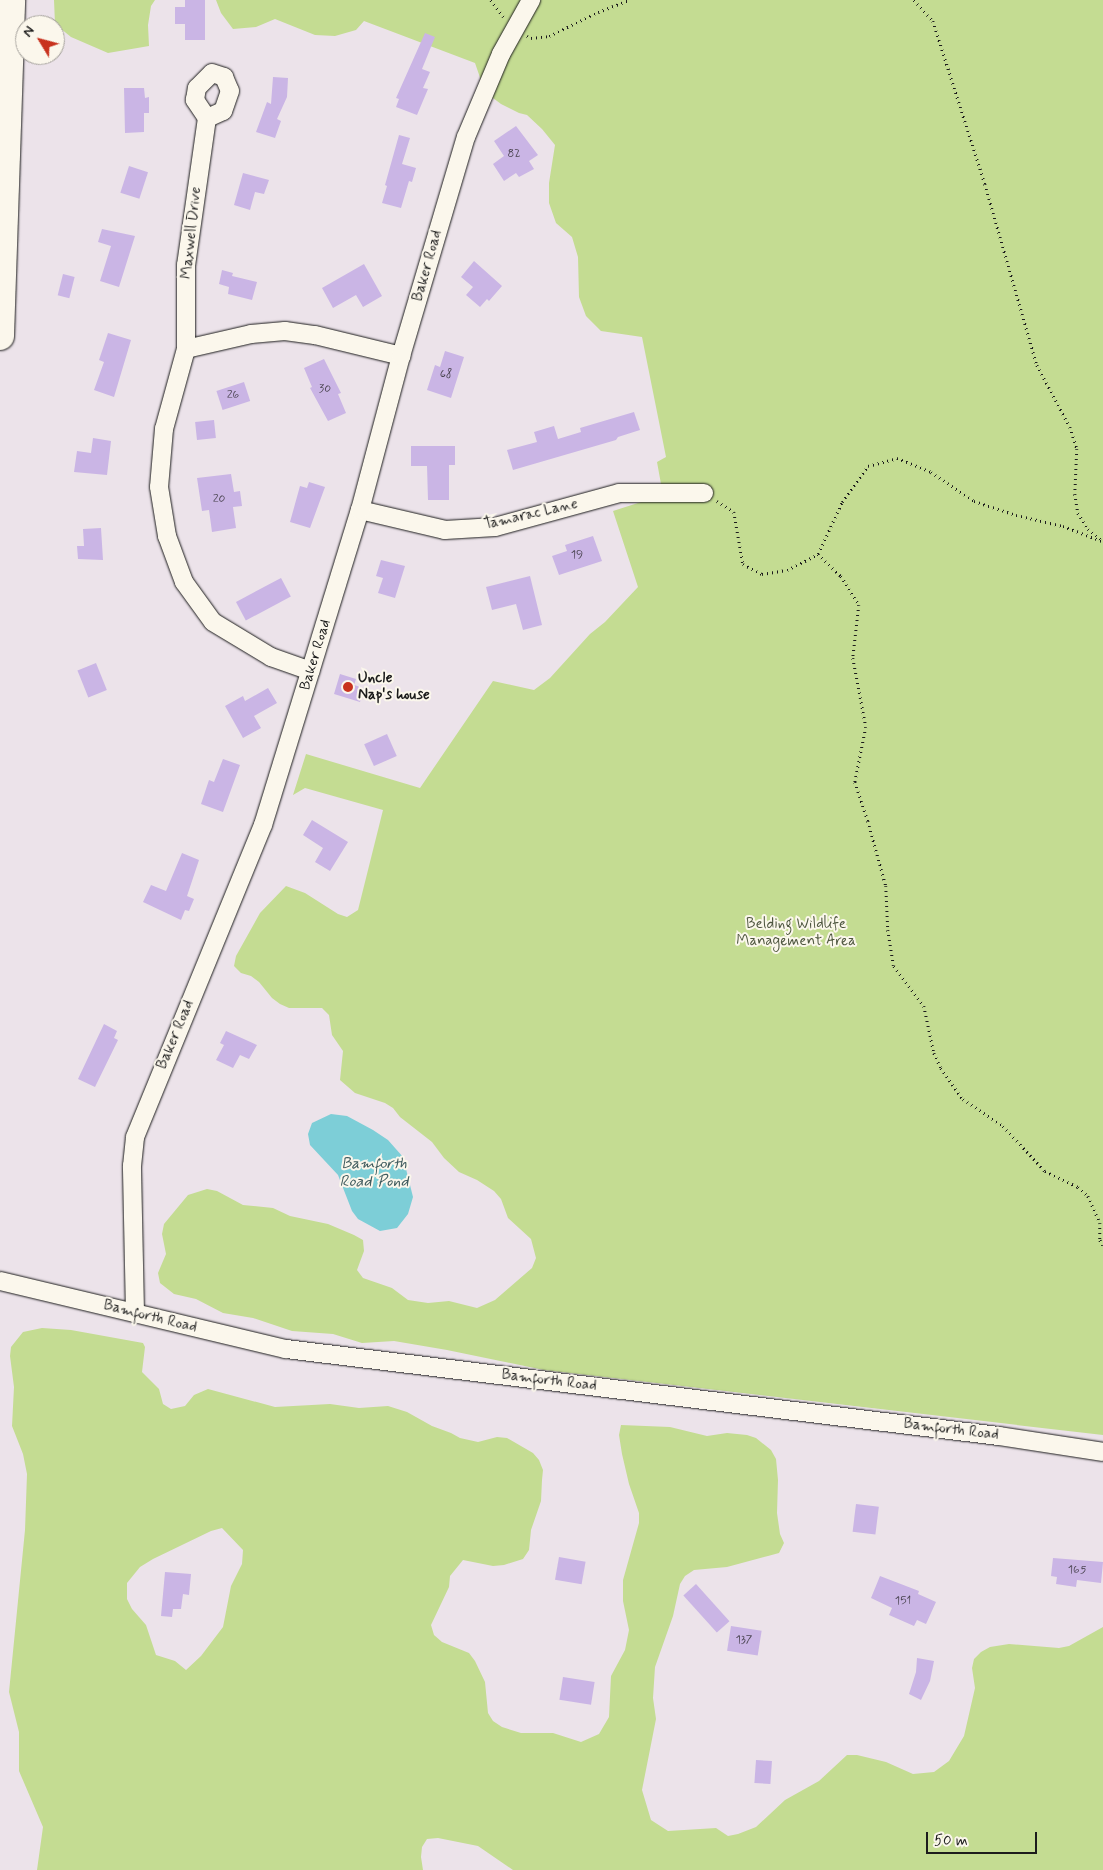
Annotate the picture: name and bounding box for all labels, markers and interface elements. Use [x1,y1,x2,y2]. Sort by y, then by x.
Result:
north arrow [15,15,65,65]
text: N [19,22,39,41]
house number: 82 [507,148,521,162]
street label: Maxwell Drive [178,187,206,279]
street label: Baker Road [409,228,447,304]
house number: 68 [440,368,452,382]
house number: 30 [319,383,331,397]
house number: 26 [227,389,239,403]
house number: 20 [213,493,225,507]
street label: Tamarac Lane [483,496,579,534]
house number: 19 [571,549,583,563]
street label: Baker Road [297,617,335,693]
place label: Uncle Nap's house [358,669,430,704]
marker: Uncle Nap's house [342,681,354,693]
park label: Belding Wildlife Management Area [735,915,857,950]
street label: Baker Road [153,998,199,1072]
water label: Bamforth Road Pond [340,1154,408,1192]
street label: Bamforth Road [101,1297,199,1337]
street label: Bamforth Road [500,1366,598,1396]
street label: Bamforth Road [902,1415,1000,1445]
house number: 165 [1068,1564,1086,1578]
house number: 151 [895,1595,911,1609]
house number: 137 [735,1634,753,1648]
scale bar [928,1822,1039,1854]
text: 50 m [934,1831,968,1851]

